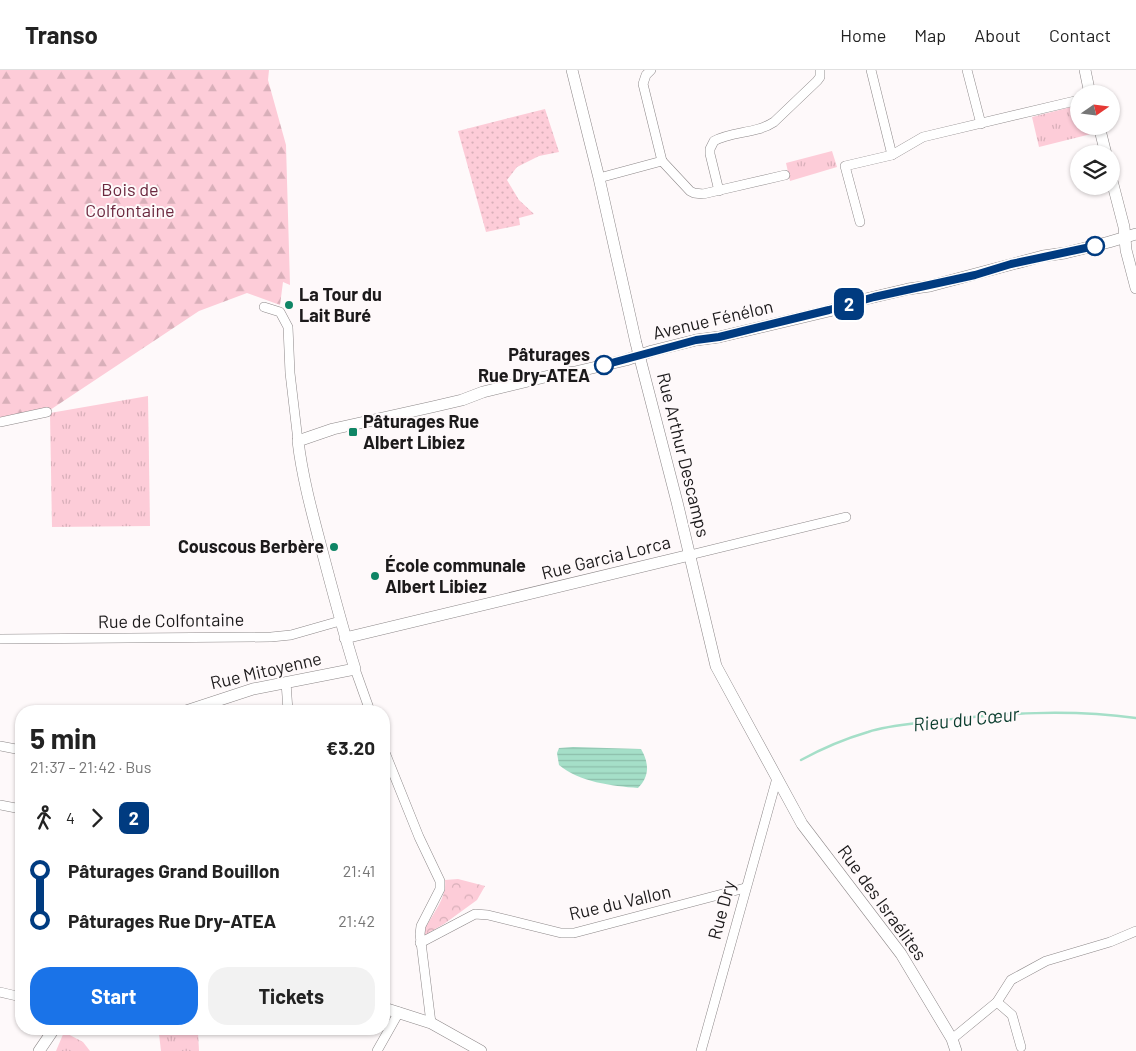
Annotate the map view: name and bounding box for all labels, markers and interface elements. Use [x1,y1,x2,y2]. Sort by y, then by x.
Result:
text: Transo [25,20,98,49]
text: Home [840,24,886,46]
text: Map [914,24,946,46]
text: About [974,24,1021,46]
text: Contact [1049,24,1111,46]
north arrow [1070,85,1120,135]
map controls [1070,85,1120,195]
button: layers [1070,145,1120,195]
park label: Bois de Colfontaine [85,178,175,221]
unlabelled marker [1085,236,1105,256]
place label: La Tour du Lait Buré [299,283,382,326]
line badge: 2 [833,288,865,320]
text: 2 [844,293,854,315]
street label: Avenue Fénélon [651,295,775,344]
marker: La Tour du Lait Buré [283,299,295,311]
place label: Pâturages Rue Dry-ATEA [478,343,590,386]
marker: Pâturages Rue Dry-ATEA [594,355,614,375]
street label: Rue Arthur Descamps [653,370,715,539]
place label: Pâturages Rue Albert Libiez [363,410,479,453]
marker: Pâturages Rue Albert Libiez [347,426,359,438]
street label: Rue Garcia Lorca [539,530,673,584]
place label: Couscous Berbère [178,535,324,557]
marker: Couscous Berbère [328,541,340,553]
place label: École communale Albert Libiez [385,554,526,597]
marker: École communale Albert Libiez [369,570,381,582]
street label: Rue de Colfontaine [98,608,244,632]
street label: Rue Mitoyenne [208,647,324,694]
water label: Rieu du Cœur [912,701,1021,736]
text: 5 min [30,721,97,755]
text: €3.20 [326,736,375,759]
text: 21:37 – 21:42 · Bus [30,757,151,776]
icon: walk [30,804,58,832]
icon: forward [83,804,111,832]
text: 2 [129,807,139,829]
text: 4 [66,808,75,827]
street label: Rue des Israélites [834,840,932,964]
text: Pâturages Grand Bouillon [68,859,280,882]
text: 21:41 [343,861,375,880]
street label: Rue Dry [703,878,739,942]
street label: Rue du Vallon [567,880,673,924]
text: Pâturages Rue Dry-ATEA [68,909,276,932]
text: 21:42 [338,911,375,930]
button: Start [30,967,198,1025]
button: Tickets [208,967,375,1025]

